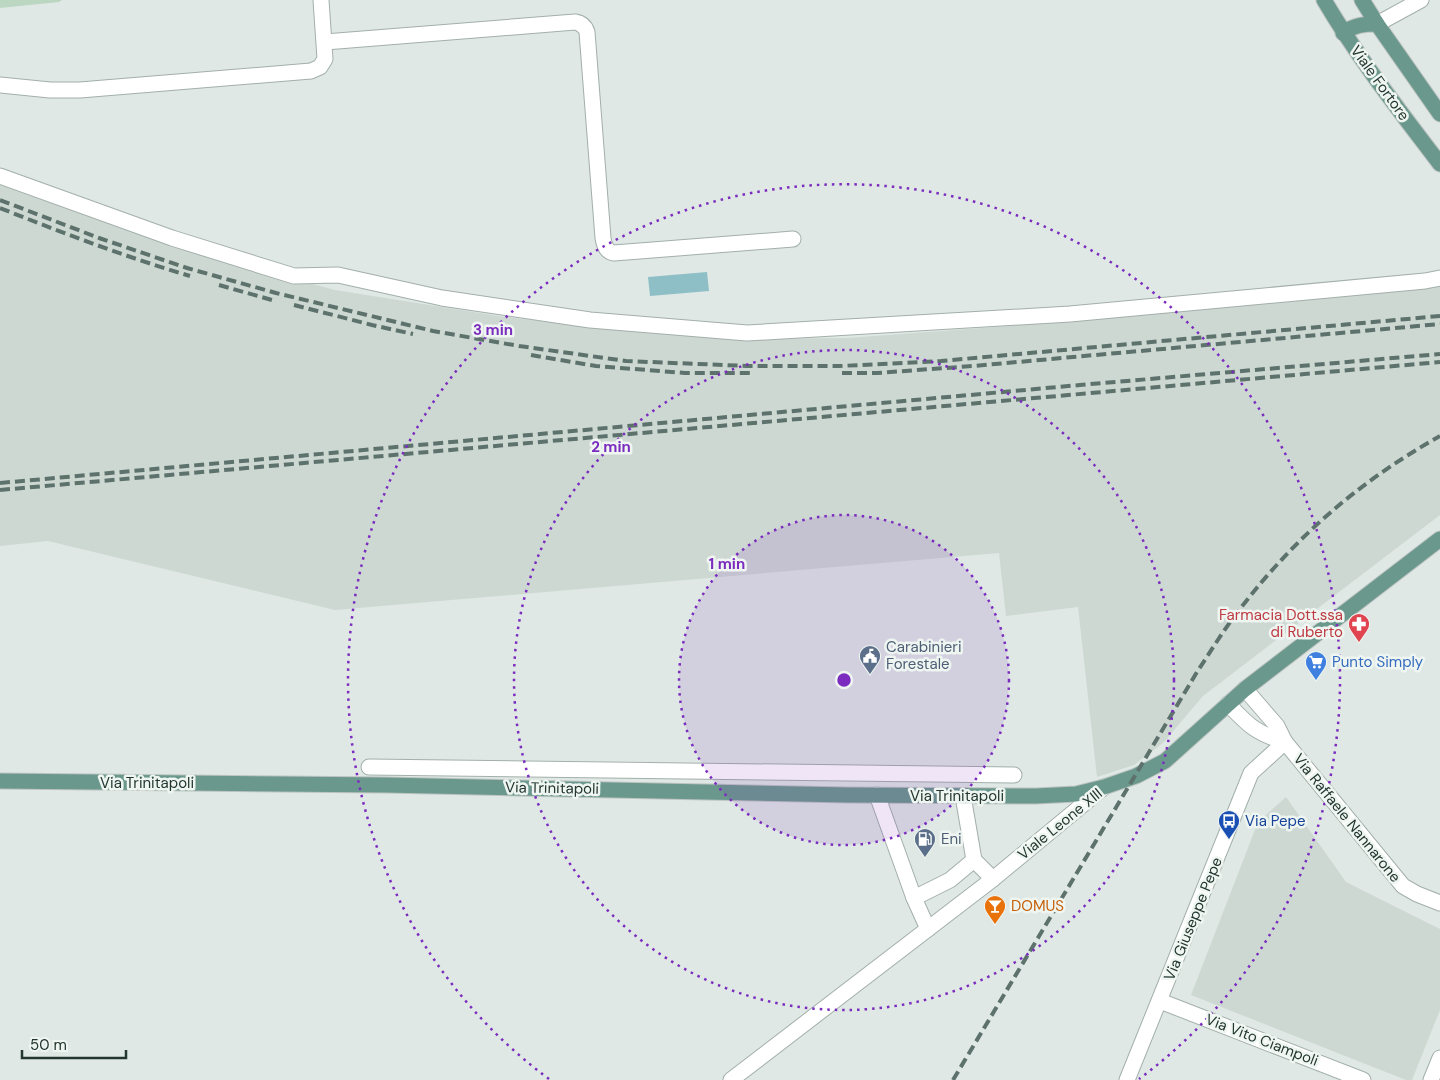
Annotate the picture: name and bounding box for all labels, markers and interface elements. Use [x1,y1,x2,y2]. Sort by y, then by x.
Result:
street label: Viale Fortore [1346,41,1414,125]
text: 3 min [473,320,513,340]
text: 2 min [591,437,631,457]
text: 1 min [709,554,745,574]
place label: Farmacia Dott.ssa di Ruberto [1219,605,1343,642]
pharmacy icon: Farmacia Dott.ssa di Ruberto [1347,612,1371,643]
place label: Carabinieri Forestale [886,637,962,674]
public building icon: Carabinieri Forestale [858,644,882,675]
supermarket icon: Punto Simply [1304,650,1328,681]
place label: Punto Simply [1332,652,1424,672]
centre of rings [835,671,853,689]
street label: Via Raffaele Nannarone [1289,749,1405,887]
street label: Via Trinitapoli [100,773,194,793]
street label: Via Trinitapoli [505,777,599,799]
street label: Viale Leone XIII [1014,784,1106,864]
street label: Via Trinitapoli [910,786,1004,806]
bus stop icon: Via Pepe [1217,809,1241,840]
place label: Via Pepe [1245,811,1305,831]
fuel station icon: Eni [913,827,937,858]
place label: Eni [941,829,962,849]
street label: Via Giuseppe Pepe [1159,854,1227,984]
bar icon: DOMUS [983,894,1007,925]
place label: DOMUS [1011,896,1064,916]
street label: Via Vito Ciampoli [1203,1009,1321,1071]
scale bar [22,1028,126,1060]
text: 50 m [30,1035,67,1055]

